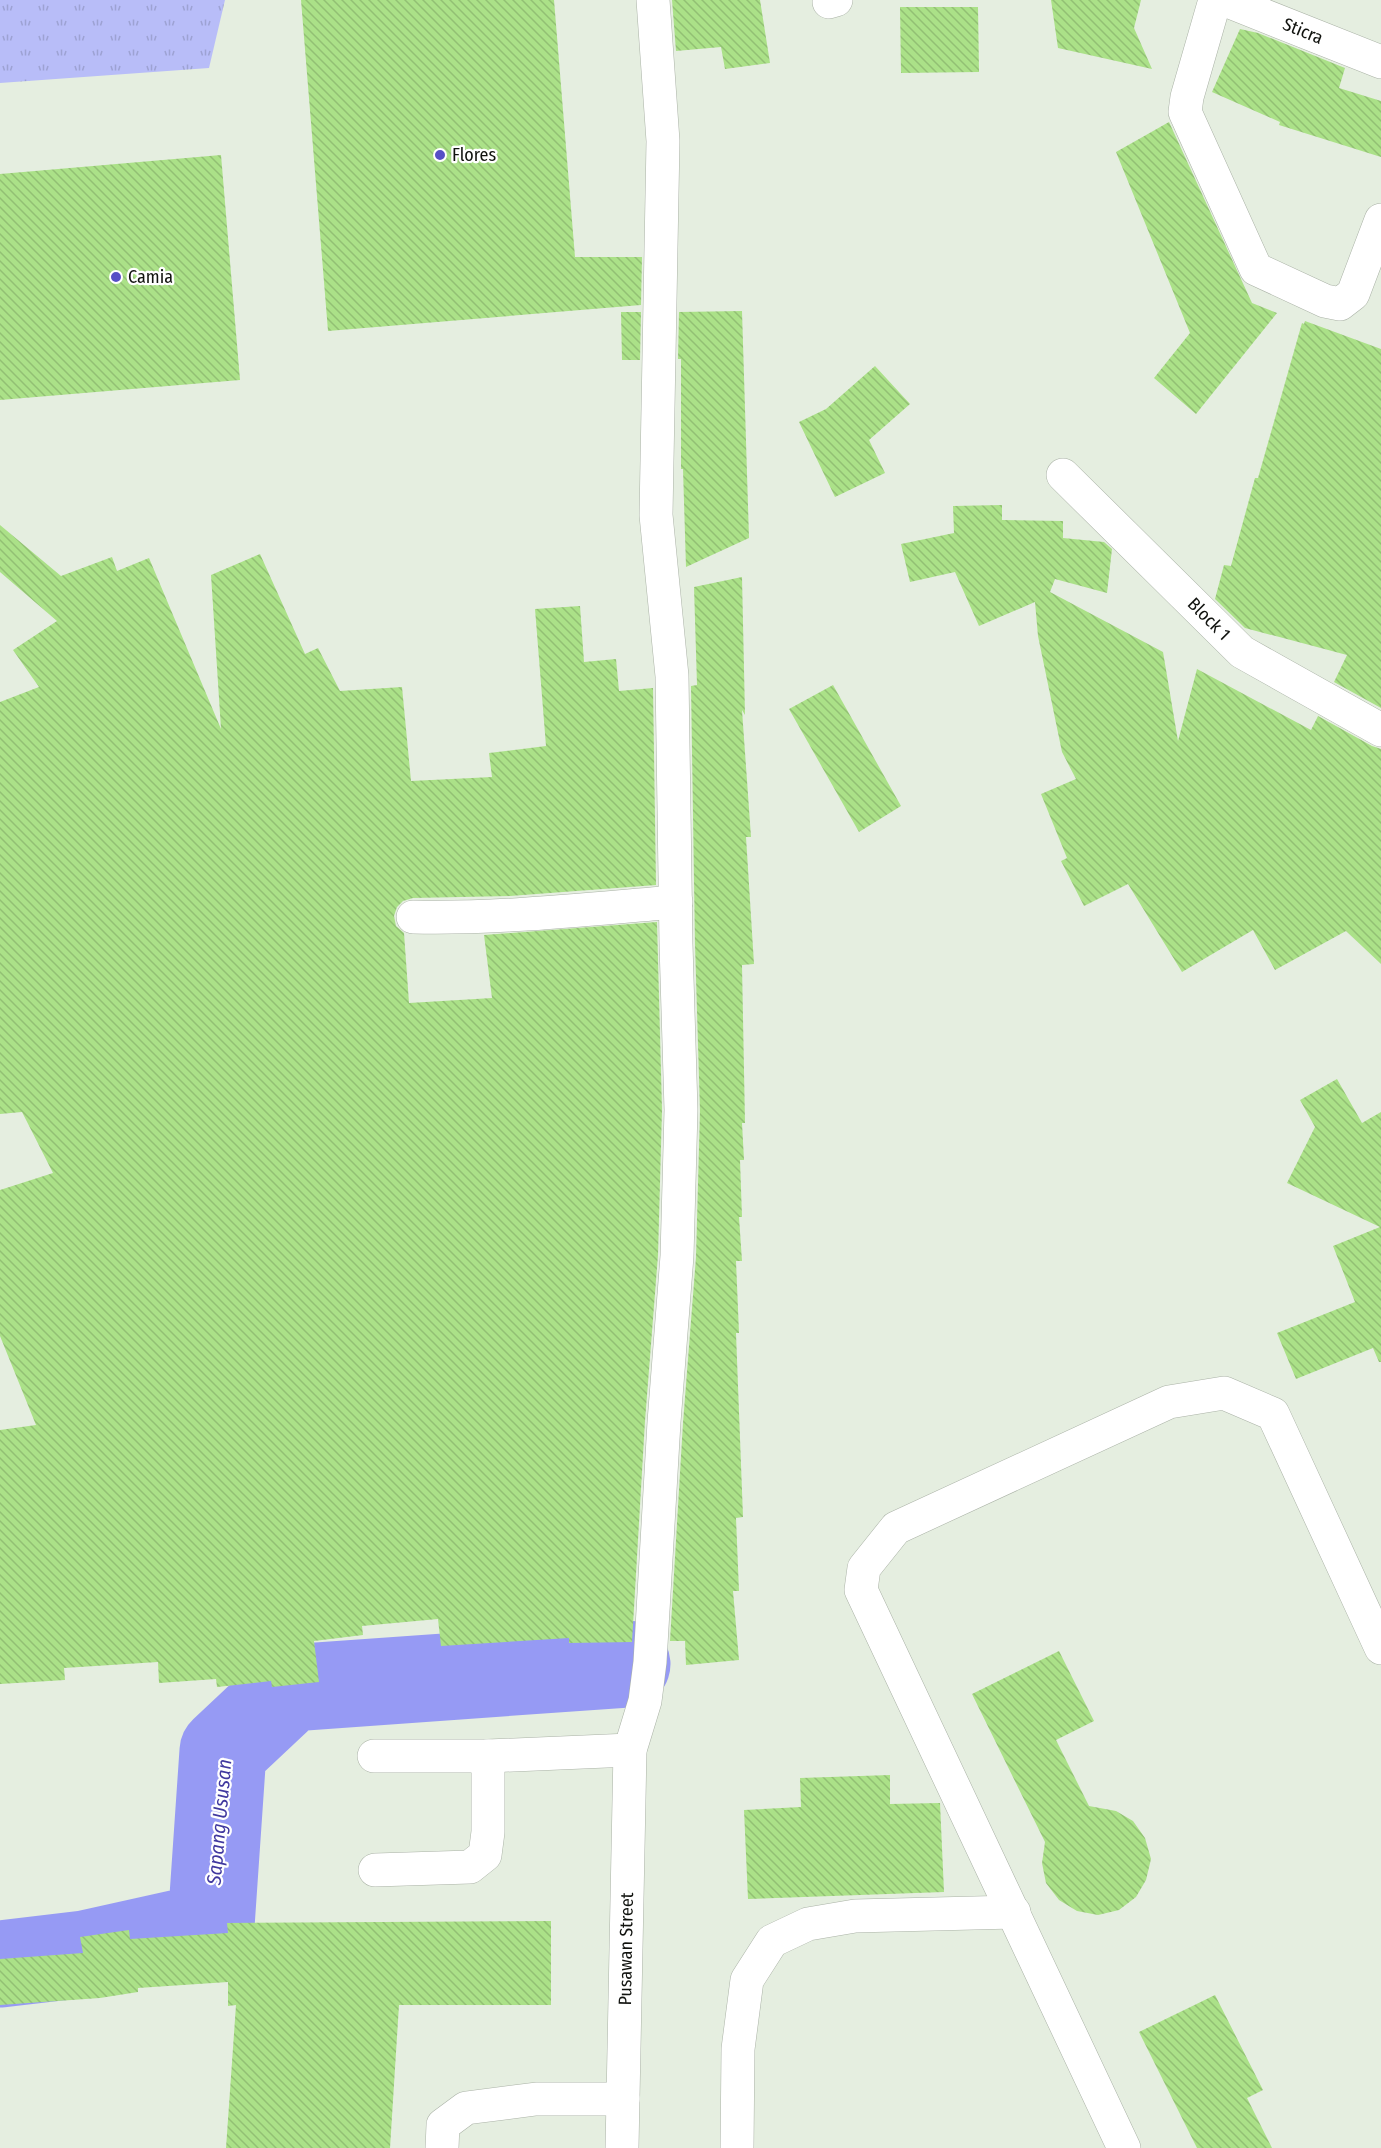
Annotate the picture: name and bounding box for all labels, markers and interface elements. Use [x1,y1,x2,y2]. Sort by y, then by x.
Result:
street label: Sticra [1280,13,1327,49]
place label: Flores [452,144,497,166]
marker: Flores [433,148,447,162]
place label: Camia [128,266,173,288]
marker: Camia [109,270,123,284]
street label: Block 1 [1183,593,1235,645]
water label: Sapang Ususan [201,1758,236,1887]
street label: Pusawan Street [614,1892,638,2006]

